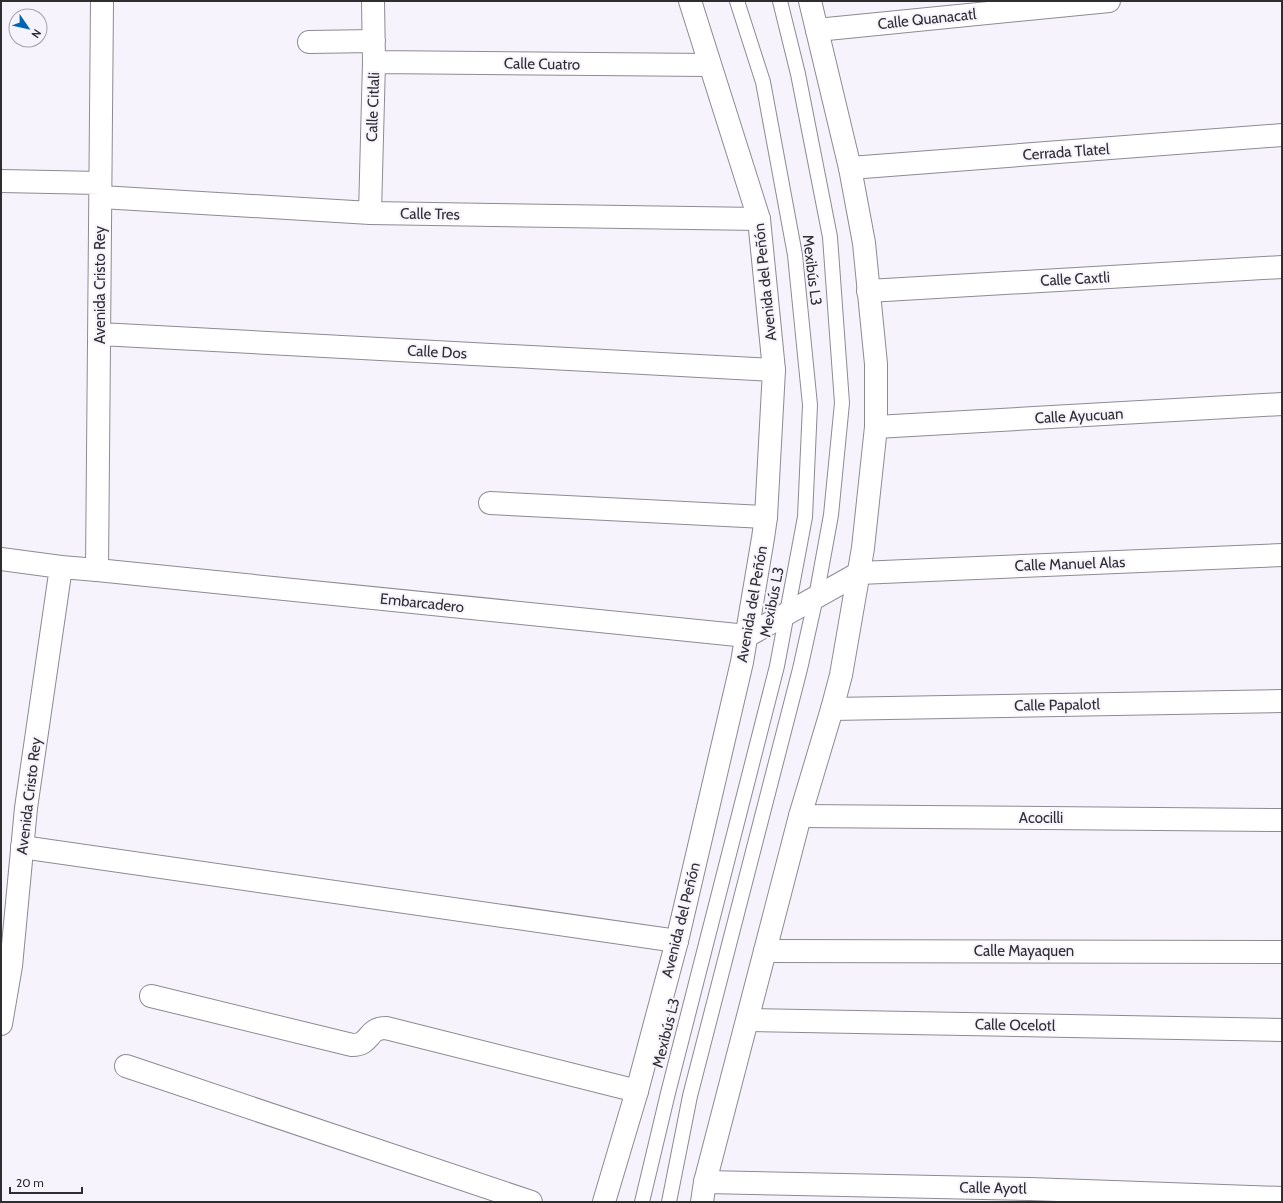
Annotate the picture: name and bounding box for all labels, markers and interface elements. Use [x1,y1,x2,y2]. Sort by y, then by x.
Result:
street label: Calle Quanacatl [877,5,978,33]
north arrow [8,8,48,48]
text: N [28,26,44,41]
street label: Calle Cuatro [504,54,580,74]
street label: Calle Citlali [363,72,383,142]
street label: Cerrada Tlatel [1022,140,1110,164]
street label: Calle Tres [400,204,460,224]
street label: Avenida del Peñón [750,222,780,342]
street label: Avenida Cristo Rey [91,226,109,344]
street label: Mexibús L3 [799,234,825,306]
street label: Calle Caxtli [1040,268,1110,290]
street label: Calle Dos [407,341,467,363]
street label: Calle Ayucuan [1034,405,1124,427]
street label: Avenida del Peñón [733,544,771,664]
street label: Calle Manuel Alas [1014,553,1126,575]
street label: Mexibús L3 [756,565,788,639]
street label: Embarcadero [379,590,465,616]
street label: Calle Papalotl [1014,695,1101,715]
street label: Avenida Cristo Rey [13,736,45,856]
street label: Acocilli [1019,809,1063,827]
street label: Avenida del Peñón [658,861,704,979]
street label: Calle Mayaquen [974,942,1074,960]
street label: Mexibús L3 [649,996,683,1070]
street label: Calle Ocelotl [975,1015,1056,1035]
scale bar [10,1169,82,1195]
text: 20 m [16,1175,44,1190]
street label: Calle Ayotl [959,1178,1027,1198]

